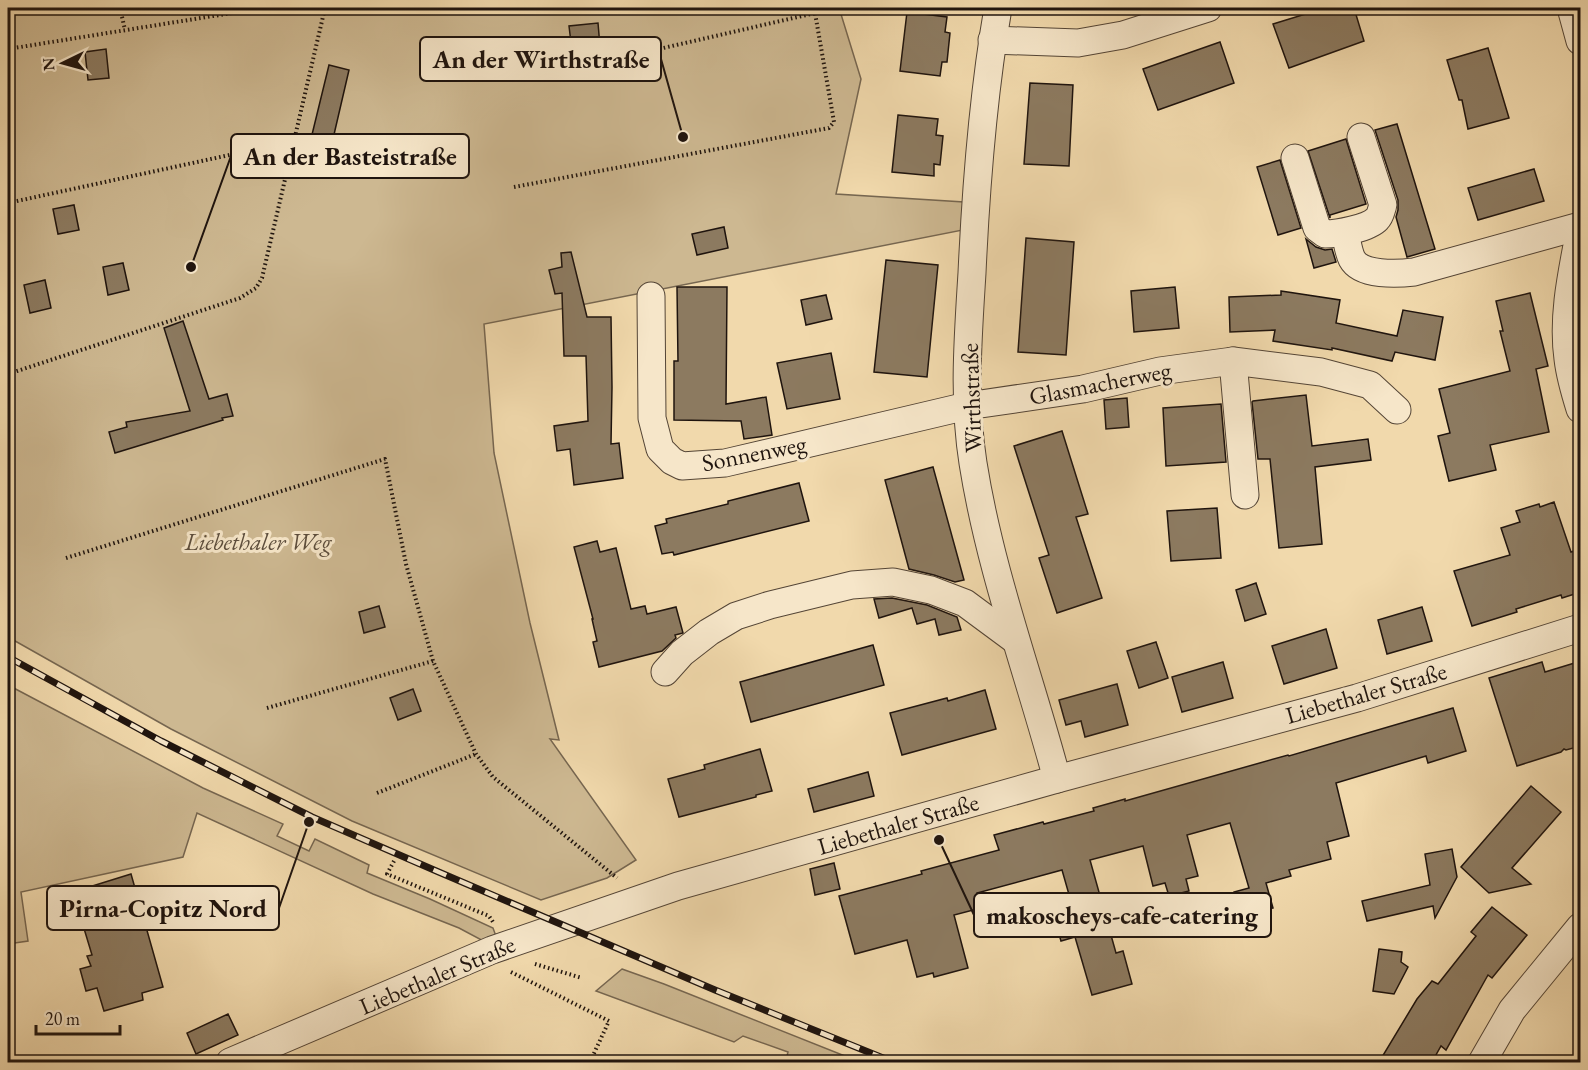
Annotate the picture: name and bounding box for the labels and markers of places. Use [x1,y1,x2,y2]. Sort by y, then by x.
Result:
callout: An der Wirthstraße [420,37,661,81]
callout: An der Basteistraße [231,134,469,178]
callout: Pirna-Copitz Nord [47,886,279,930]
callout: makoscheys-cafe-catering [974,893,1271,937]

